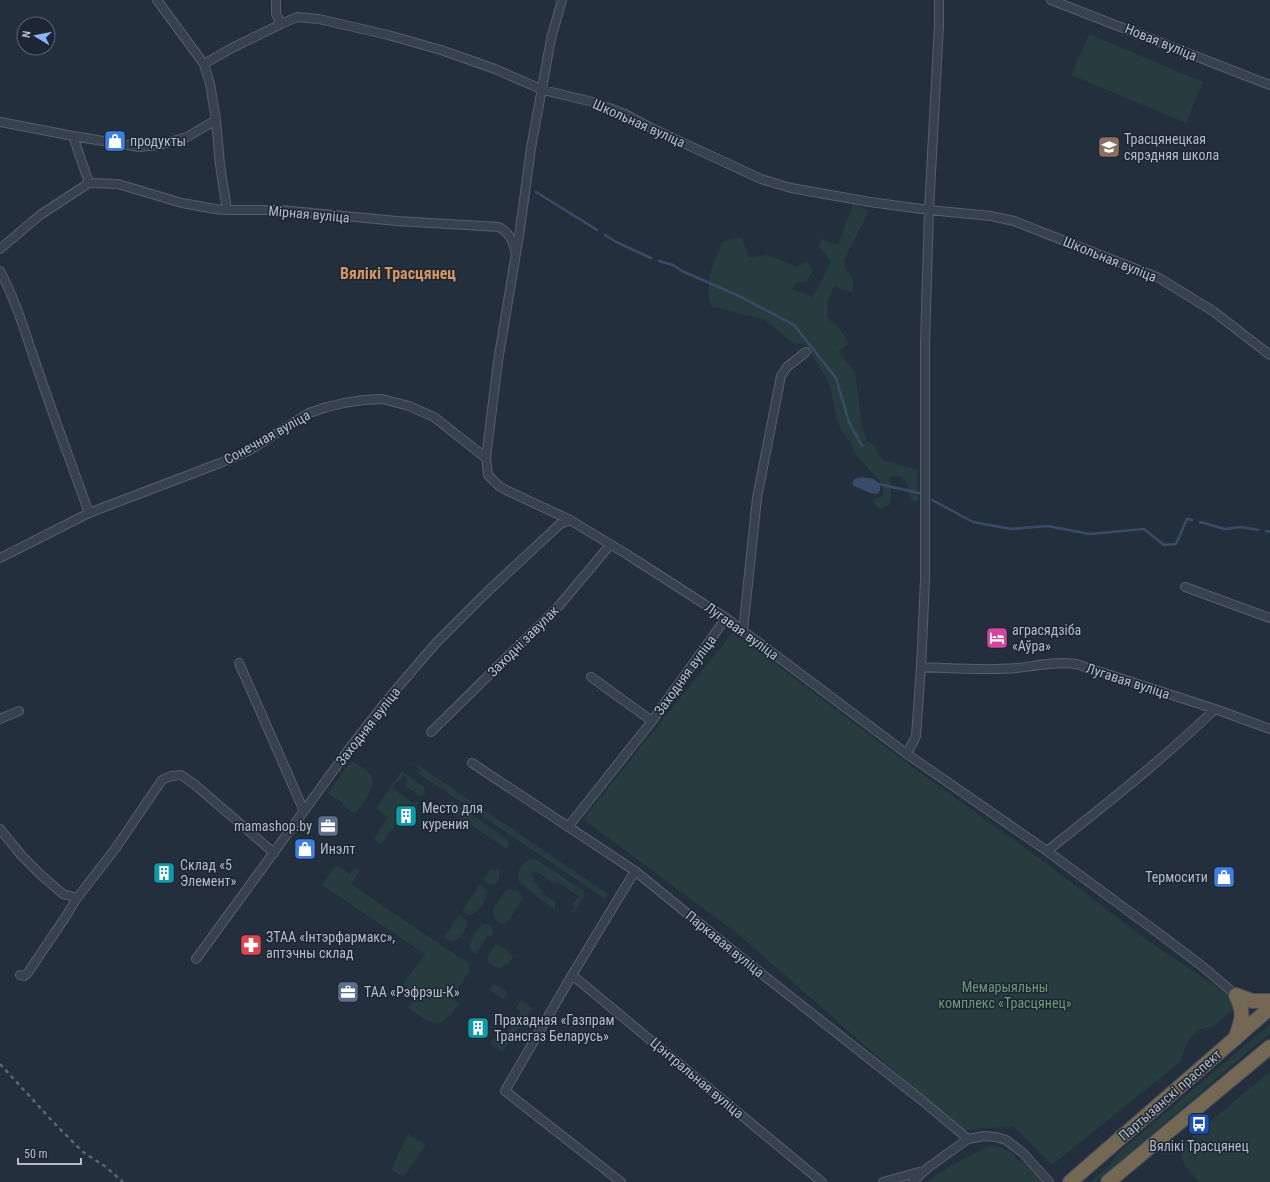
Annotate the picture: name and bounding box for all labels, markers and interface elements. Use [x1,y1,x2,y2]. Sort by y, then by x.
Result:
north arrow [16,16,56,56]
street label: Новая вуліца [1123,20,1199,64]
text: N [20,30,34,39]
street label: Школьная вуліца [590,95,688,151]
shop icon: продукты [102,128,128,154]
place label: Трасцянецкая сярэдняя школа [1124,131,1219,163]
place label: продукты [130,133,186,149]
school or university icon: Трасцянецкая сярэдняя школа [1096,134,1122,160]
street label: Мірная вуліца [268,202,350,226]
street label: Школьная вуліца [1061,233,1159,285]
district label: Вялікі Трасцянец [340,264,456,283]
street label: Сонечная вуліца [221,407,313,467]
street label: Лугавая вуліца [702,599,782,663]
street label: Заходні завулак [484,602,562,680]
place label: аграсядзіба «Аўра» [1012,622,1081,654]
hotel icon: аграсядзіба «Аўра» [984,625,1010,651]
street label: Заходняя вуліца [651,632,719,718]
street label: Лугавая вуліца [1084,660,1172,702]
street label: Заходняя вуліца [333,684,403,768]
place label: Место для курения [422,800,483,832]
building icon: Место для курения [393,803,419,829]
office icon: mamashop.by [315,813,341,839]
place label: mamashop.by [234,818,312,834]
shop icon: Инэлт [292,836,318,862]
place label: Инэлт [320,841,355,857]
place label: Склад «5 Элемент» [180,857,237,889]
building icon: Склад «5 Элемент» [151,860,177,886]
shop icon: Термосити [1211,864,1237,890]
place label: Термосити [1145,869,1208,885]
street label: Паркавая вуліца [683,907,767,981]
place label: ЗТАА «Інтэрфармакс», аптэчны склад [266,929,395,961]
pharmacy icon: ЗТАА «Інтэрфармакс», аптэчны склад [238,932,264,958]
office icon: ТАА «Рэфрэш-К» [335,979,361,1005]
park label: Мемарыяльны комплекс «Трасцянец» [938,979,1072,1011]
place label: ТАА «Рэфрэш-К» [364,984,460,1000]
place label: Прахадная «Газпрам Трансгаз Беларусь» [494,1012,614,1044]
building icon: Прахадная «Газпрам Трансгаз Беларусь» [465,1015,491,1041]
street label: Цэнтральная вуліца [647,1034,747,1122]
street label: Партызанскі праспект [1116,1046,1225,1144]
bus stop icon: Вялікі Трасцянец [1186,1111,1212,1137]
place label: Вялікі Трасцянец [1149,1138,1249,1154]
scale bar [18,1140,81,1166]
text: 50 m [24,1147,48,1161]

